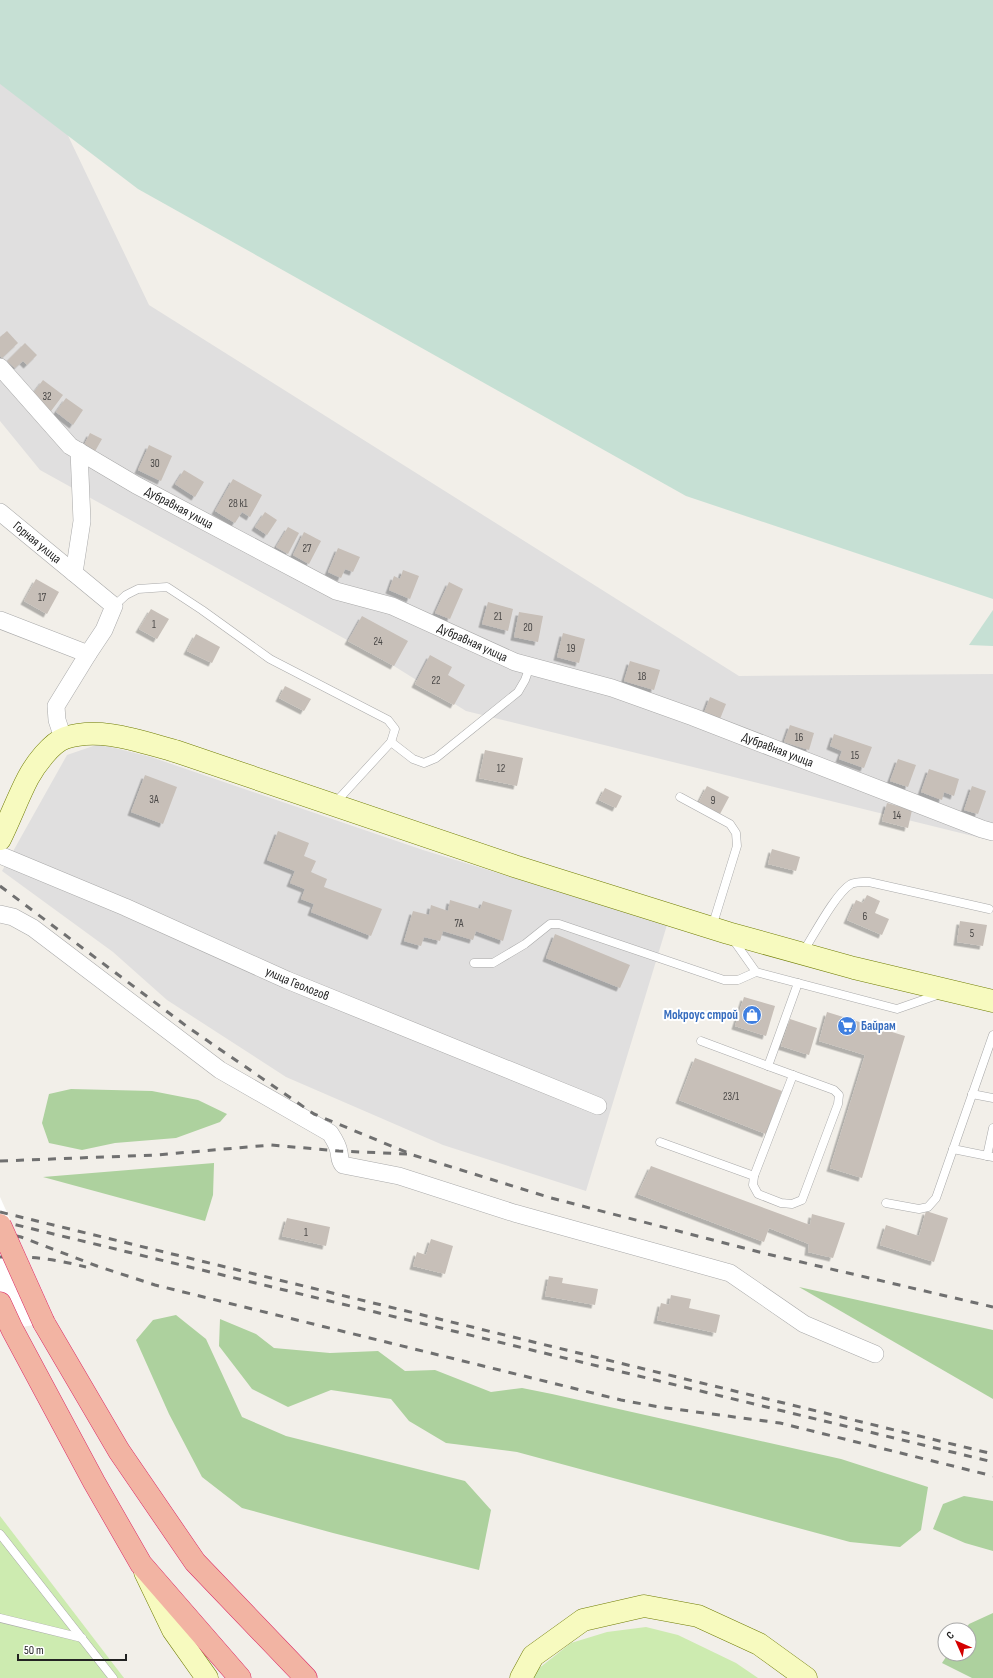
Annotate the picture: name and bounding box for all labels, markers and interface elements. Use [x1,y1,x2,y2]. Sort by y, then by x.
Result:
house number: 32 [42,390,52,403]
house number: 30 [150,457,160,470]
street label: Дубравная улица [142,483,216,533]
house number: 28 к1 [228,497,248,510]
street label: Горная улица [10,518,64,567]
house number: 27 [303,542,312,555]
house number: 17 [38,591,47,604]
house number: 21 [494,610,502,623]
house number: 1 [152,618,156,631]
street label: Дубравная улица [435,620,510,666]
house number: 20 [523,621,533,634]
house number: 24 [373,635,383,648]
house number: 19 [567,642,575,655]
house number: 18 [638,670,647,683]
house number: 22 [431,674,441,687]
street label: Дубравная улица [740,729,816,771]
house number: 16 [795,731,804,744]
house number: 15 [851,749,859,762]
house number: 12 [497,762,506,775]
house number: 3А [149,793,159,806]
house number: 9 [711,794,716,807]
house number: 14 [893,809,902,822]
house number: 6 [863,910,868,923]
house number: 7А [455,917,464,930]
house number: 5 [970,927,974,940]
street label: улица Геологов [263,963,331,1004]
shop icon: Мокроус строй [741,1004,763,1026]
place label: Мокроус строй [664,1007,738,1023]
supermarket icon: Байрам [836,1015,858,1037]
place label: Байрам [861,1018,896,1034]
house number: 23/1 [723,1090,739,1103]
house number: 1 [304,1226,308,1239]
north arrow [937,1622,977,1662]
text: С [944,1628,957,1642]
scale bar [18,1636,126,1662]
text: 50 m [24,1643,44,1658]

